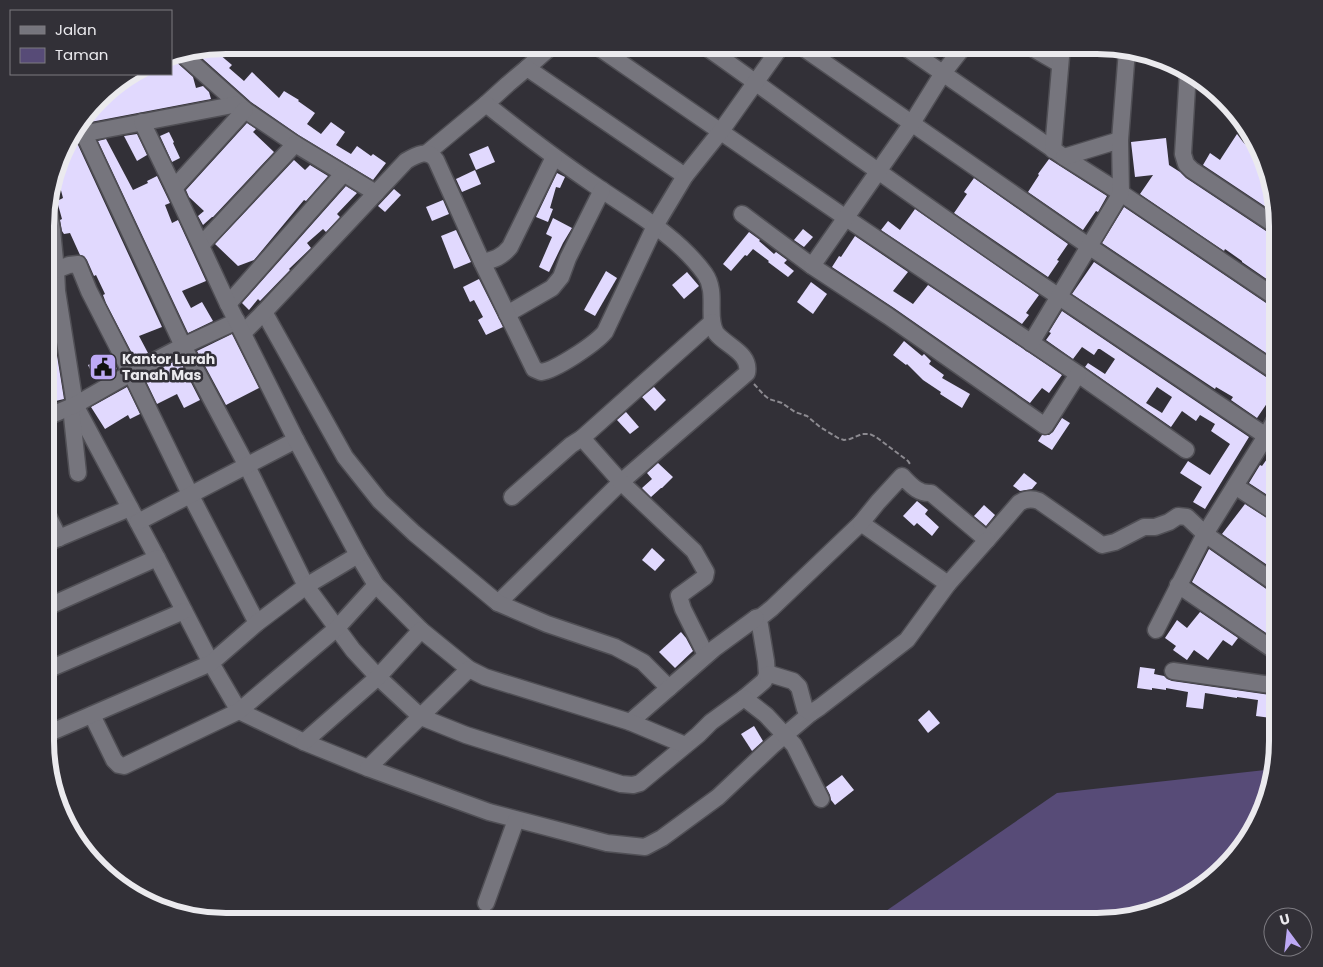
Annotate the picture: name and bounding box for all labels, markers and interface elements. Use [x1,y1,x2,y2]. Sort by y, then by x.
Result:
legend [10,10,172,75]
text: Jalan [55,19,97,40]
text: Taman [55,44,108,65]
place label: Kantor Lurah Tanah Mas [122,349,215,385]
public building icon: Kantor Lurah Tanah Mas [88,352,118,382]
north arrow [1263,907,1313,957]
text: U [1277,908,1292,930]

